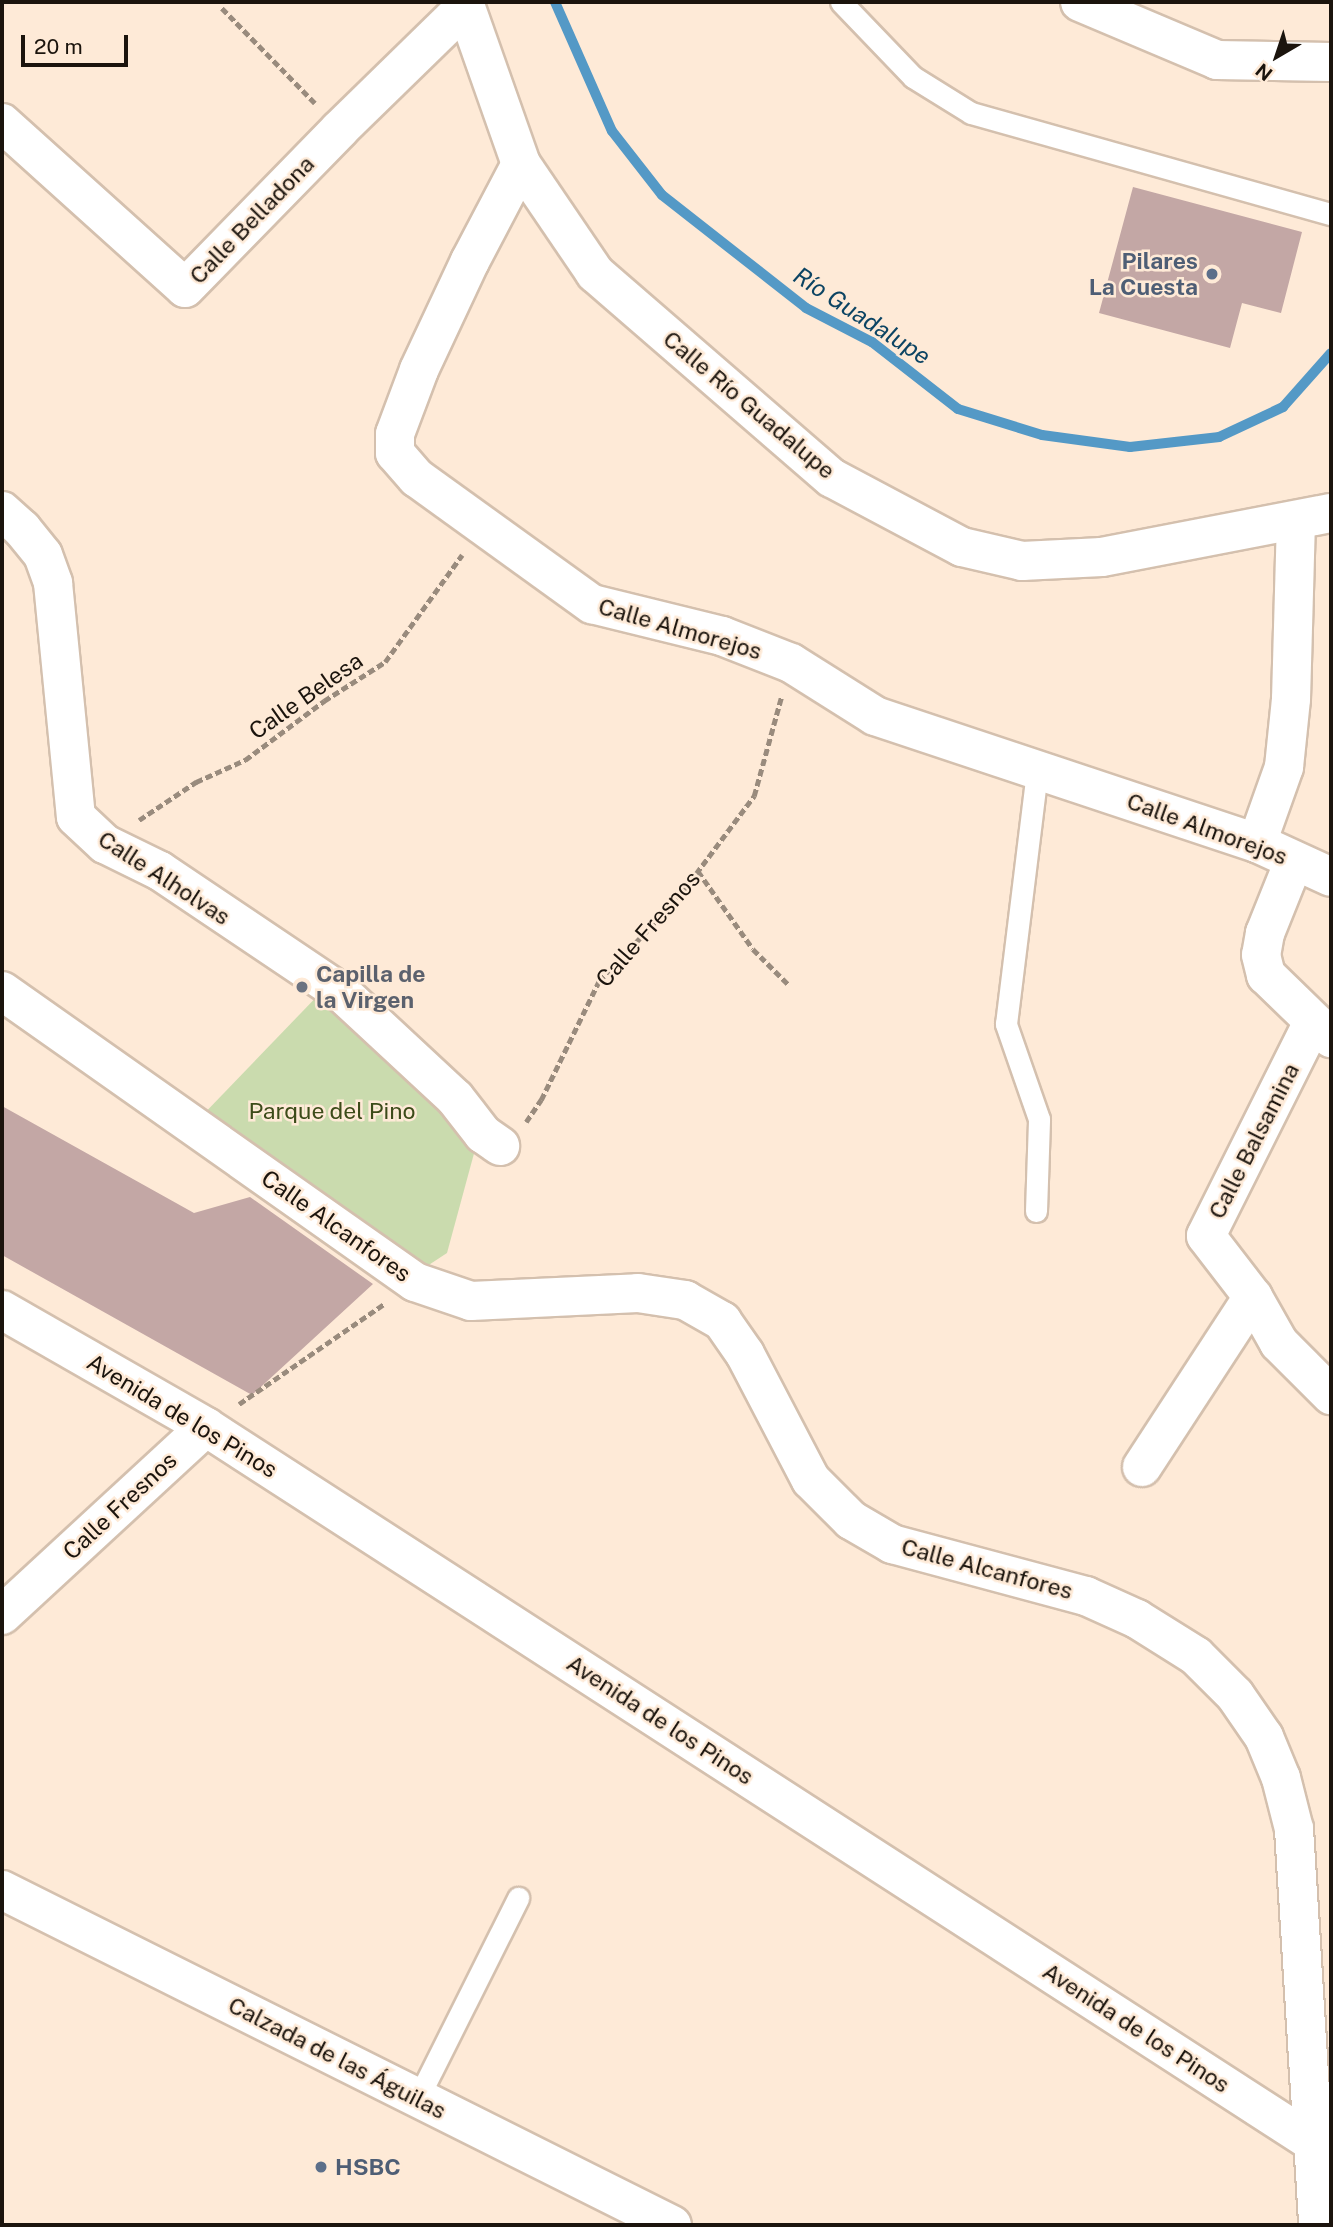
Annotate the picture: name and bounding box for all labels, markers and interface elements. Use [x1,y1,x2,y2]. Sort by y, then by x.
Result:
scale bar [24,21,131,65]
north arrow [1242,21,1312,91]
text: 20 m [34,34,83,59]
text: N [1251,59,1276,86]
street label: Calle Belladona [184,150,320,290]
place label: Pilares La Cuesta [1089,247,1198,301]
water label: Río Guadalupe [788,261,936,371]
marker: Pilares La Cuesta [1204,266,1220,282]
street label: Calle Río Guadalupe [657,325,841,485]
street label: Calle Almorejos [595,593,765,665]
street label: Calle Belesa [244,647,368,745]
street label: Calle Almorejos [1123,787,1291,871]
street label: Calle Alholvas [93,825,235,931]
street label: Calle Fresnos [590,865,706,993]
place label: Capilla de la Virgen [316,960,426,1014]
marker: Capilla de la Virgen [294,979,310,995]
street label: Calle Balsamina [1203,1059,1305,1223]
park label: Parque del Pino [248,1097,416,1125]
street label: Calle Alcanfores [256,1164,416,1288]
street label: Avenida de los Pinos [82,1348,282,1484]
street label: Calle Fresnos [58,1446,182,1566]
street label: Calle Alcanfores [898,1533,1076,1605]
street label: Avenida de los Pinos [561,1649,759,1791]
street label: Avenida de los Pinos [1037,1957,1235,2099]
street label: Calzada de las Águilas [223,1991,451,2125]
place label: HSBC [335,2153,401,2181]
marker: HSBC [313,2159,329,2175]

